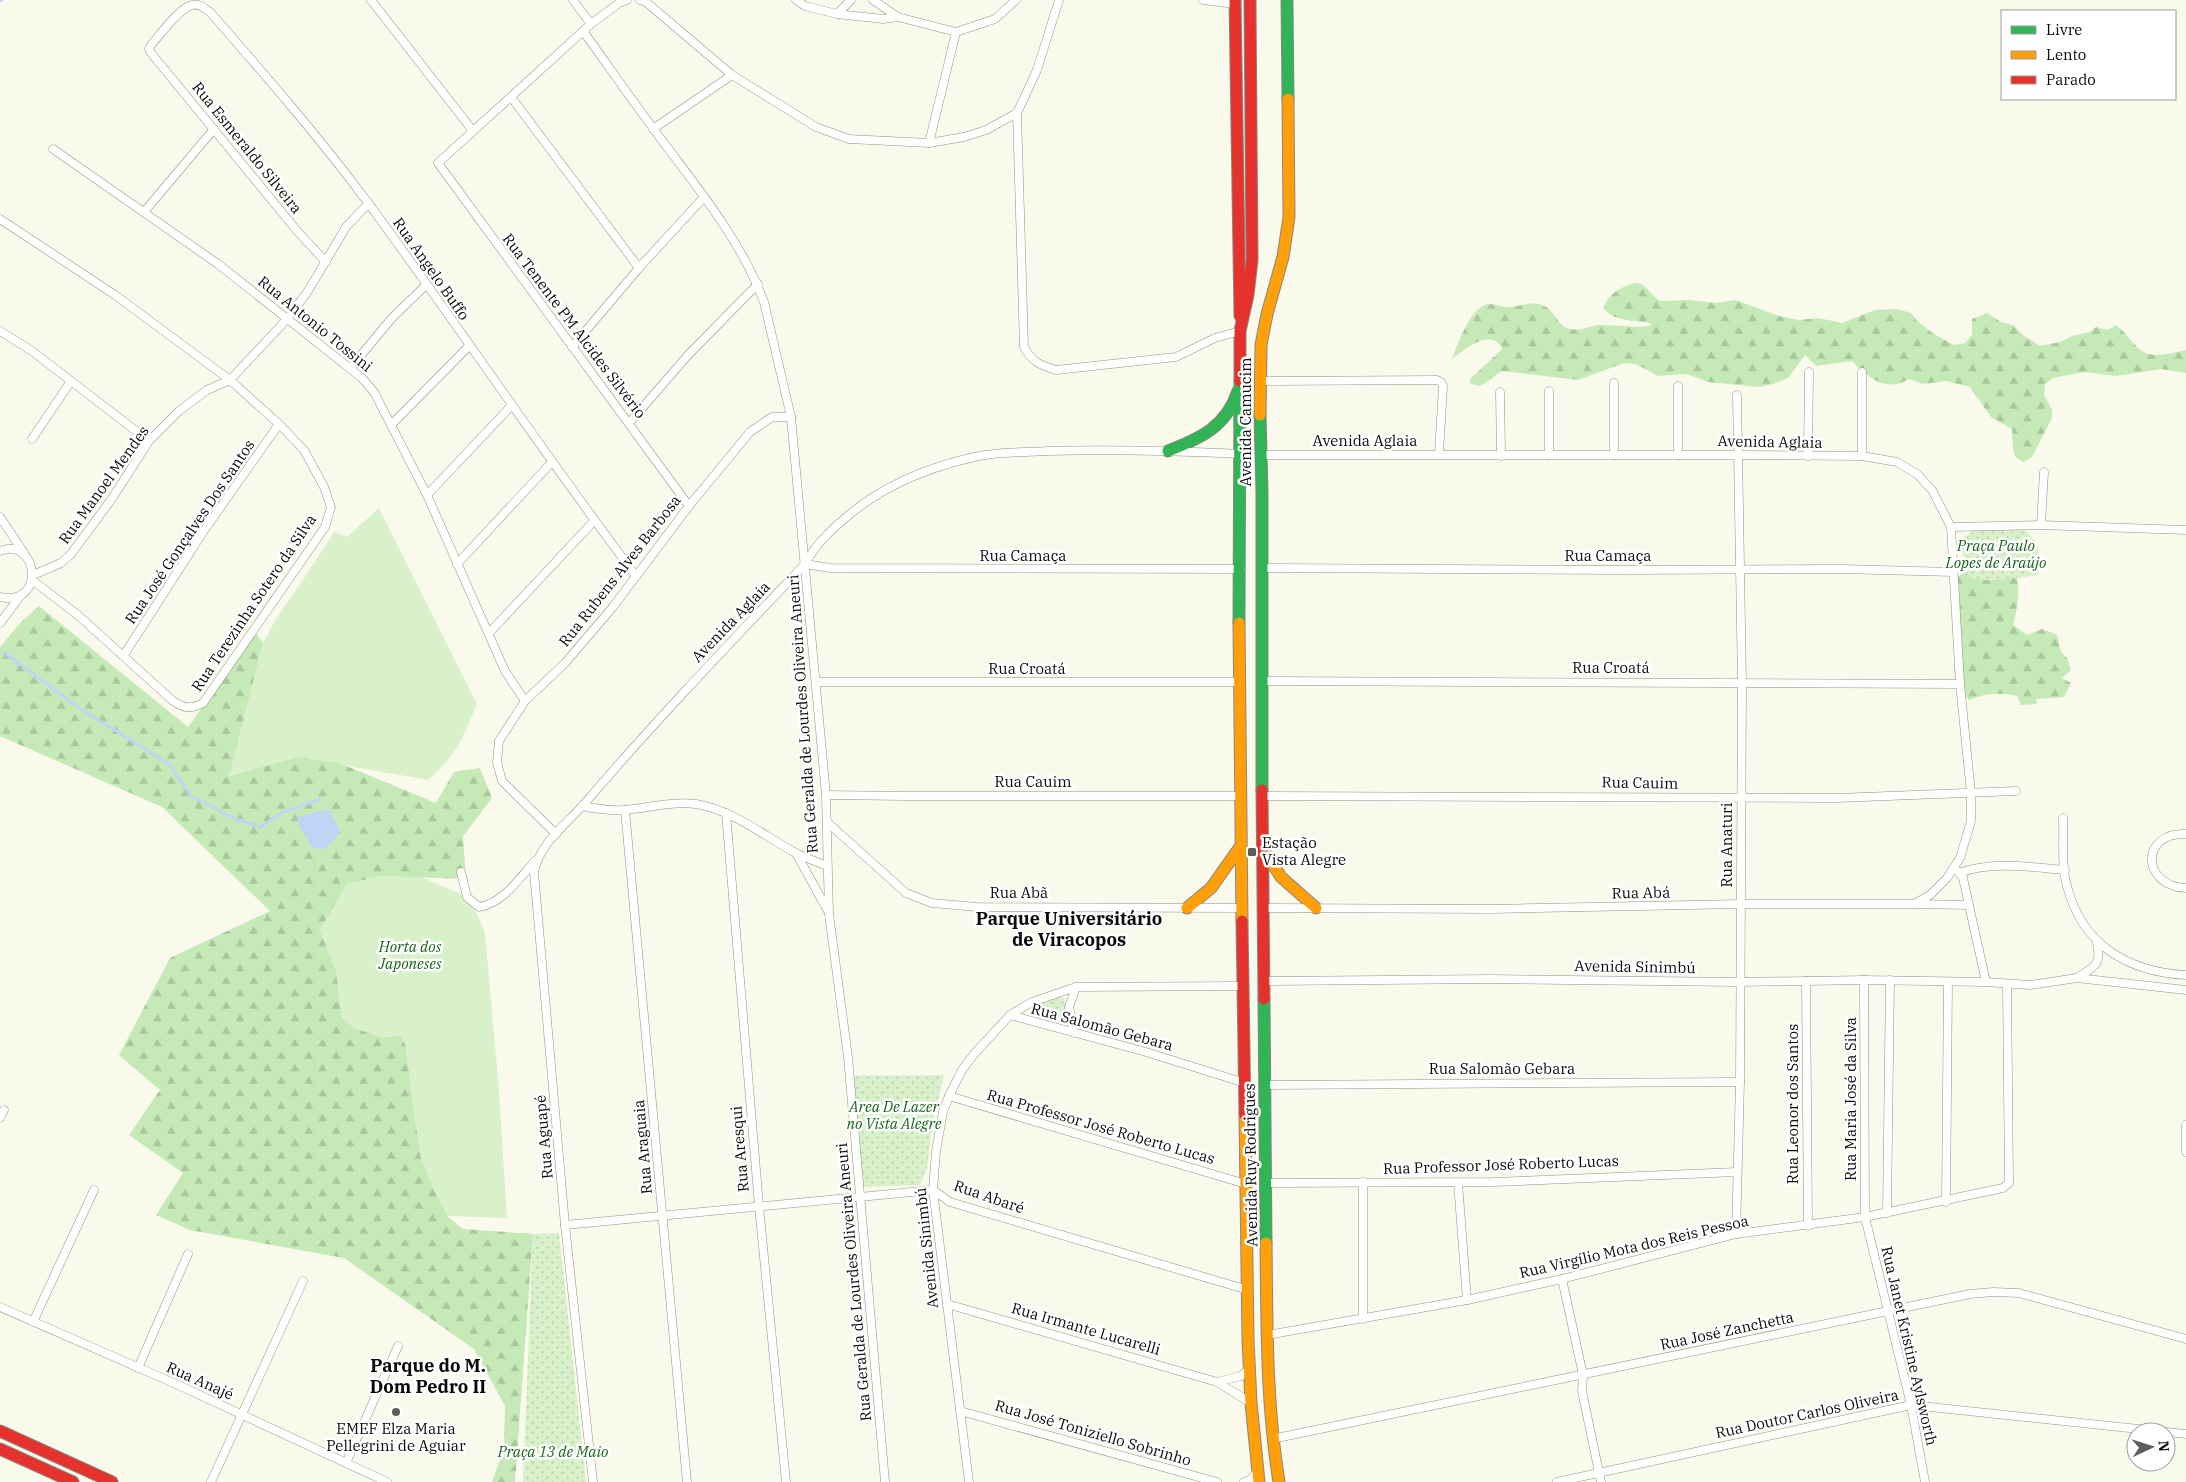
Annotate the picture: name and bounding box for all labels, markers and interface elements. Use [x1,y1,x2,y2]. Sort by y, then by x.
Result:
legend [2001,10,2176,100]
text: Livre [2046,20,2082,39]
text: Lento [2046,45,2086,64]
text: Parado [2046,70,2096,89]
street label: Rua Esmeraldo Silveira [188,78,306,217]
street label: Rua Angelo Buffo [389,214,474,324]
street label: Rua Tenente PM Alcides Silvério [499,229,650,422]
street label: Rua Antonio Tossini [254,272,377,376]
street label: Avenida Camucim [1236,357,1255,487]
street label: Rua Manoel Mendes [54,422,153,548]
street label: Avenida Aglaia [1313,431,1417,450]
street label: Avenida Aglaia [1717,431,1823,452]
street label: Rua José Gonçalves Dos Santos [121,436,259,628]
street label: Rua Rubens Alves Barbosa [555,491,685,650]
street label: Rua Terezinha Sotero da Silva [187,510,320,695]
park label: Praça Paulo Lopes de Araújo [1945,536,2046,572]
street label: Rua Camaça [979,546,1067,565]
street label: Rua Camaça [1564,546,1652,565]
street label: Rua Geralda de Lourdes Oliveira Aneuri [783,574,822,854]
street label: Avenida Aglaia [687,577,774,666]
street label: Rua Croatá [1572,658,1650,677]
street label: Rua Croatá [988,659,1066,678]
street label: Rua Cauim [995,772,1071,791]
street label: Rua Cauim [1601,772,1679,793]
street label: Rua Anaturi [1717,802,1736,887]
place label: Estação Vista Alegre [1262,833,1346,869]
marker: Estação Vista Alegre [1246,846,1258,858]
street label: Rua Abá [1612,882,1670,903]
street label: Rua Abã [990,883,1048,902]
district label: Parque Universitário de Viracopos [976,907,1162,951]
park label: Horta dos Japoneses [377,937,442,973]
street label: Avenida Sinimbú [1574,956,1696,977]
street label: Rua Salomão Gebara [1029,998,1175,1055]
street label: Rua Maria José da Silva [1841,1017,1860,1181]
street label: Rua Leonor dos Santos [1783,1024,1802,1184]
street label: Rua Salomão Gebara [1429,1059,1575,1078]
street label: Avenida Ruy Rodrigues [1240,1083,1261,1247]
street label: Rua Professor José Roberto Lucas [985,1085,1217,1168]
street label: Rua Aguapé [530,1094,557,1180]
park label: Area De Lazer no Vista Alegre [846,1097,942,1133]
street label: Rua Araguaia [629,1099,656,1195]
street label: Rua Aresqui [726,1105,753,1193]
street label: Rua Geralda de Lourdes Oliveira Aneuri [832,1142,875,1422]
street label: Rua Professor José Roberto Lucas [1383,1151,1619,1178]
street label: Rua Abaré [951,1176,1027,1217]
street label: Avenida Sinimbú [911,1187,942,1309]
street label: Rua Virgílio Mota dos Reis Pessoa [1517,1211,1750,1282]
street label: Rua Janet Kristine Aylsworth [1877,1244,1942,1447]
street label: Rua Irmante Lucarelli [1009,1298,1163,1359]
street label: Rua José Zanchetta [1658,1307,1795,1354]
district label: Parque do M. Dom Pedro II [370,1354,486,1398]
street label: Rua Anajé [164,1357,237,1404]
street label: Rua Doutor Carlos Oliveira [1714,1385,1900,1442]
street label: Rua José Toniziello Sobrinho [993,1395,1193,1470]
marker: EMEF Elza Maria Pellegrini de Aguiar [390,1406,402,1418]
place label: EMEF Elza Maria Pellegrini de Aguiar [326,1419,466,1455]
north arrow [2126,1422,2176,1472]
text: N [2155,1440,2173,1452]
park label: Praça 13 de Maio [497,1442,608,1461]

